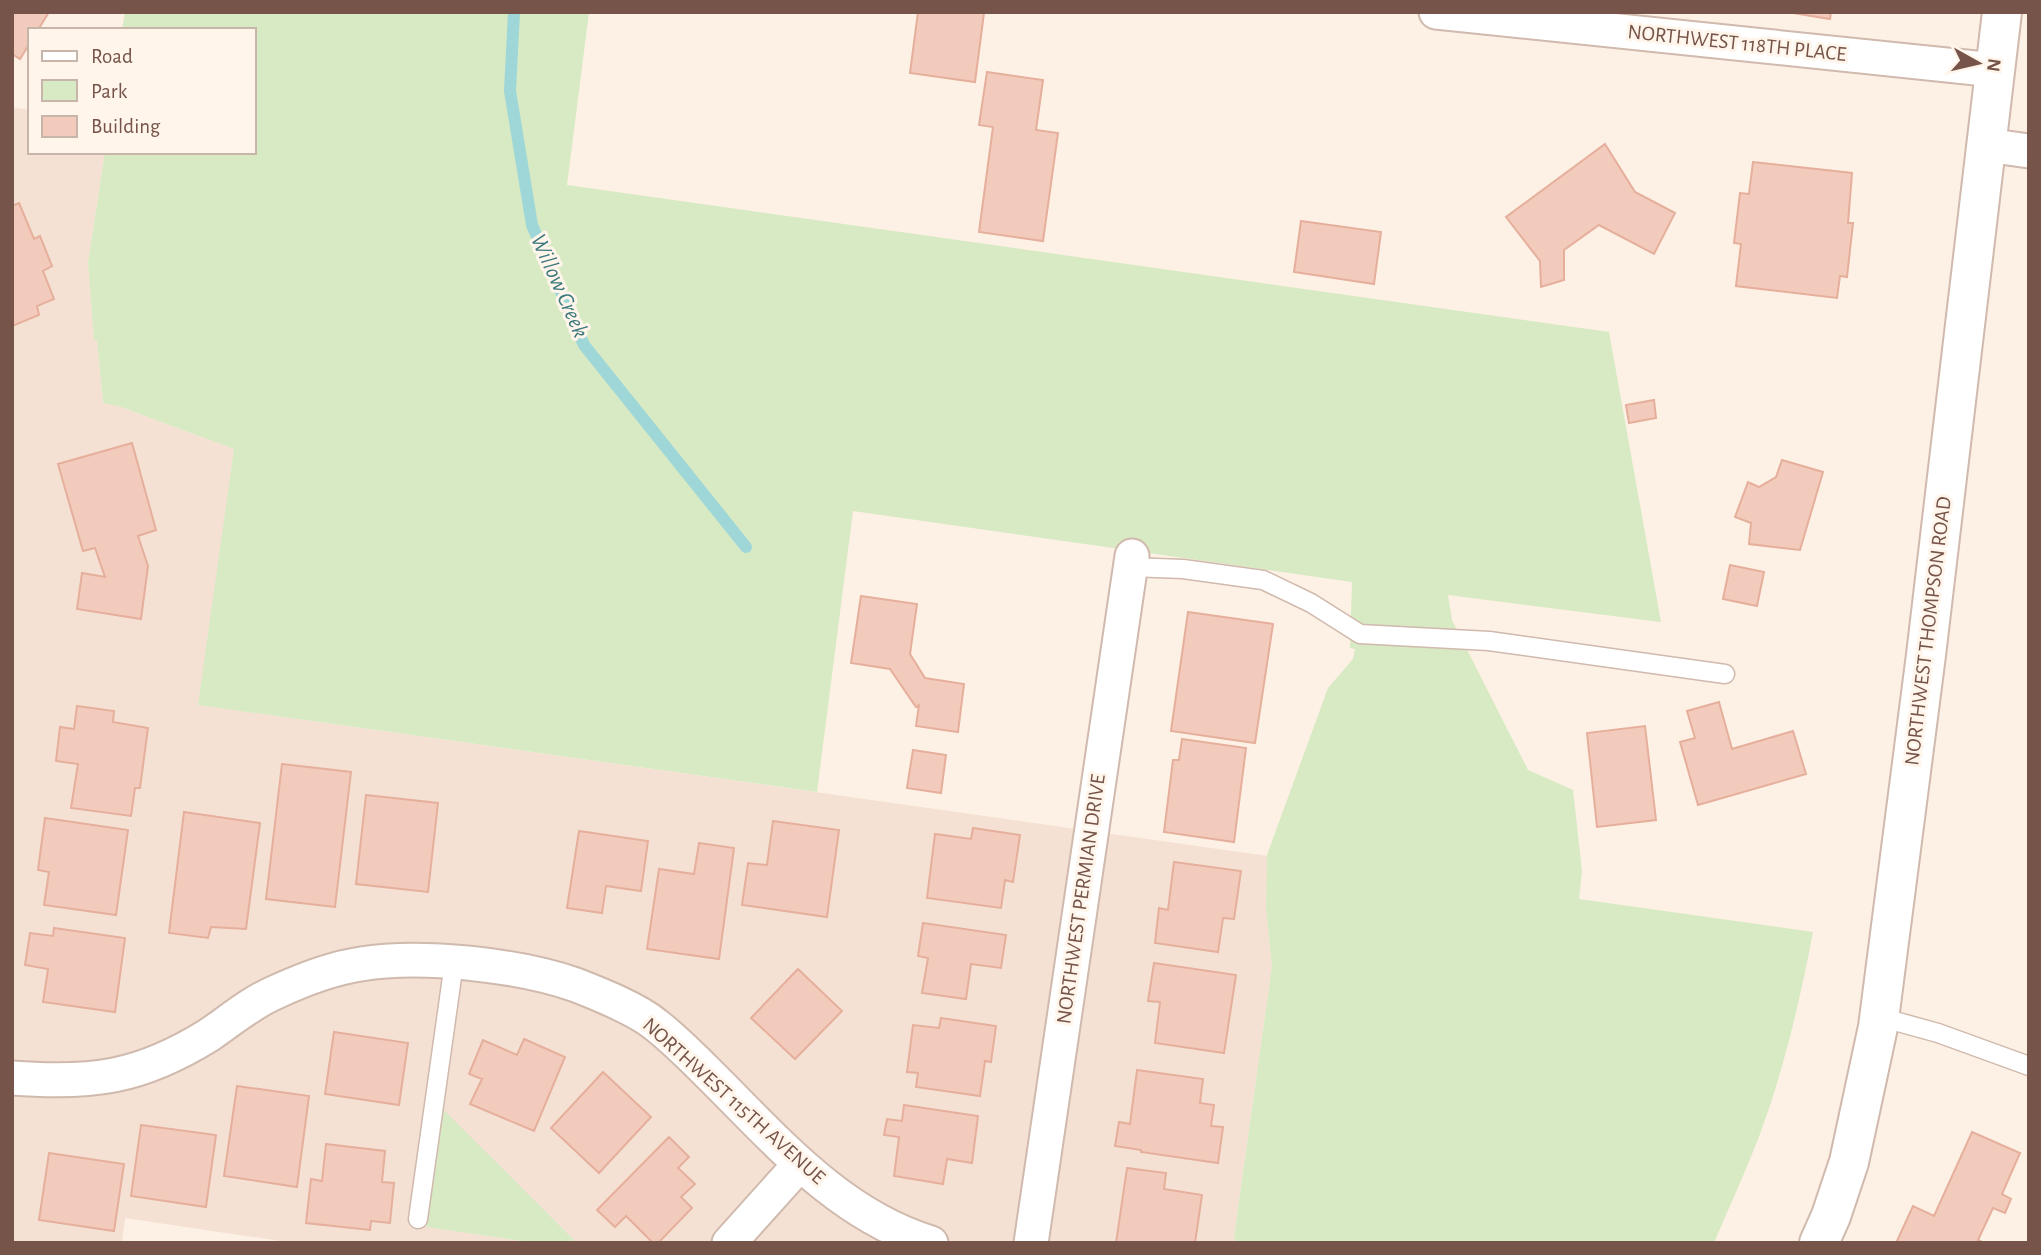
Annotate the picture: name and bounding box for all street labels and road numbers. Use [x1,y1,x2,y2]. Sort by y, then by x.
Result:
street label: NORTHWEST 118TH PLACE [1627,21,1847,65]
street label: NORTHWEST THOMPSON ROAD [1901,495,1955,767]
street label: NORTHWEST PERMIAN DRIVE [1053,773,1109,1025]
street label: NORTHWEST 115TH AVENUE [639,1014,829,1188]

